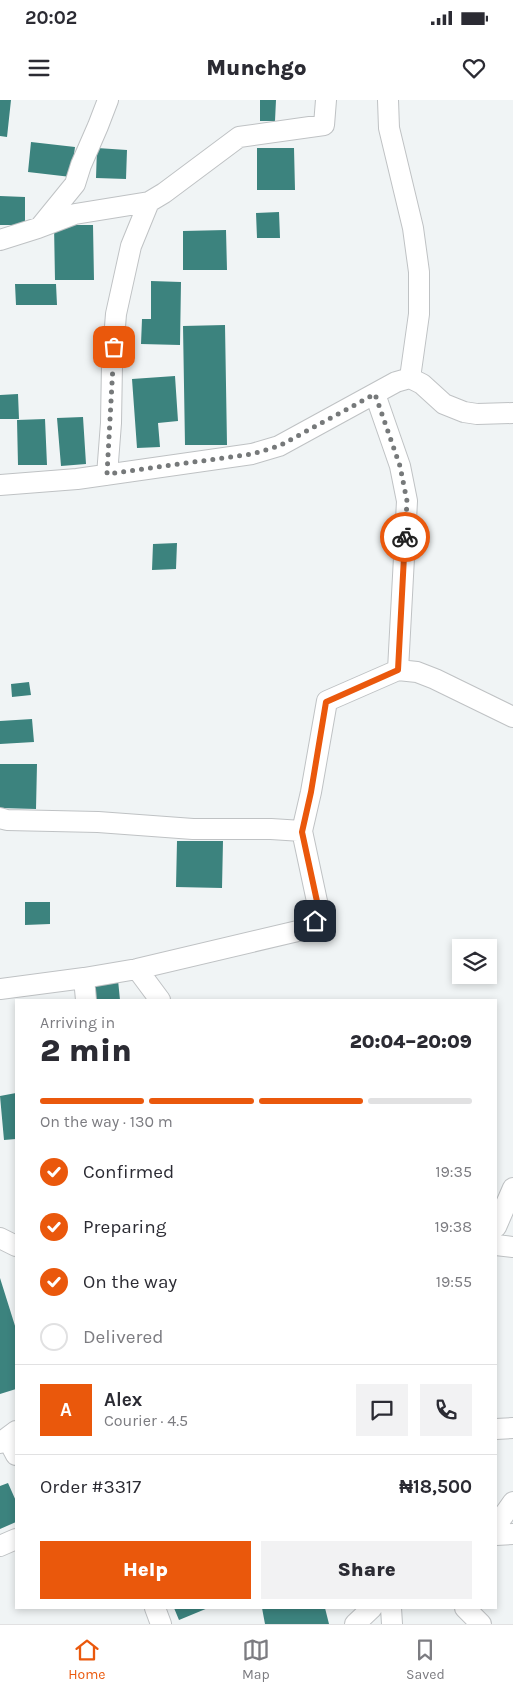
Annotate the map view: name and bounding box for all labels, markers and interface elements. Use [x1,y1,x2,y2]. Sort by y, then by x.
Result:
text: 20:02 [25,7,77,29]
icon: menu [25,54,53,82]
icon: heart [460,54,488,82]
text: Munchgo [206,55,307,81]
pin [93,326,135,368]
icon: bag [100,333,128,361]
courier [380,512,430,562]
icon: bike [391,523,419,551]
pin [294,900,336,942]
icon: home [301,907,329,935]
map controls [452,939,497,984]
button: layers [452,939,497,984]
text: Arriving in [40,1013,115,1032]
text: 20:04–20:09 [350,1031,472,1053]
text: 2 min [40,1032,132,1069]
text: On the way · 130 m [40,1112,173,1131]
icon: check [40,1158,68,1186]
text: Confirmed [83,1161,174,1183]
text: 19:35 [435,1162,472,1181]
icon: check [40,1213,68,1241]
text: Preparing [83,1216,166,1238]
text: 19:38 [434,1217,472,1236]
icon: check [40,1268,68,1296]
text: On the way [83,1271,177,1293]
text: 19:55 [436,1272,472,1291]
text: Delivered [83,1326,163,1348]
button: chat [356,1384,408,1436]
button: phone [420,1384,472,1436]
text: Alex [104,1389,142,1411]
text: A [60,1399,72,1421]
text: Courier · 4.5 [104,1411,188,1430]
text: Order #3317 [40,1476,141,1498]
text: ₦18,500 [399,1476,472,1498]
button: Help [40,1541,251,1599]
button: Share [261,1541,472,1599]
tab: Home [68,1636,105,1683]
tab: Map [242,1636,270,1683]
tab: Saved [406,1636,445,1683]

